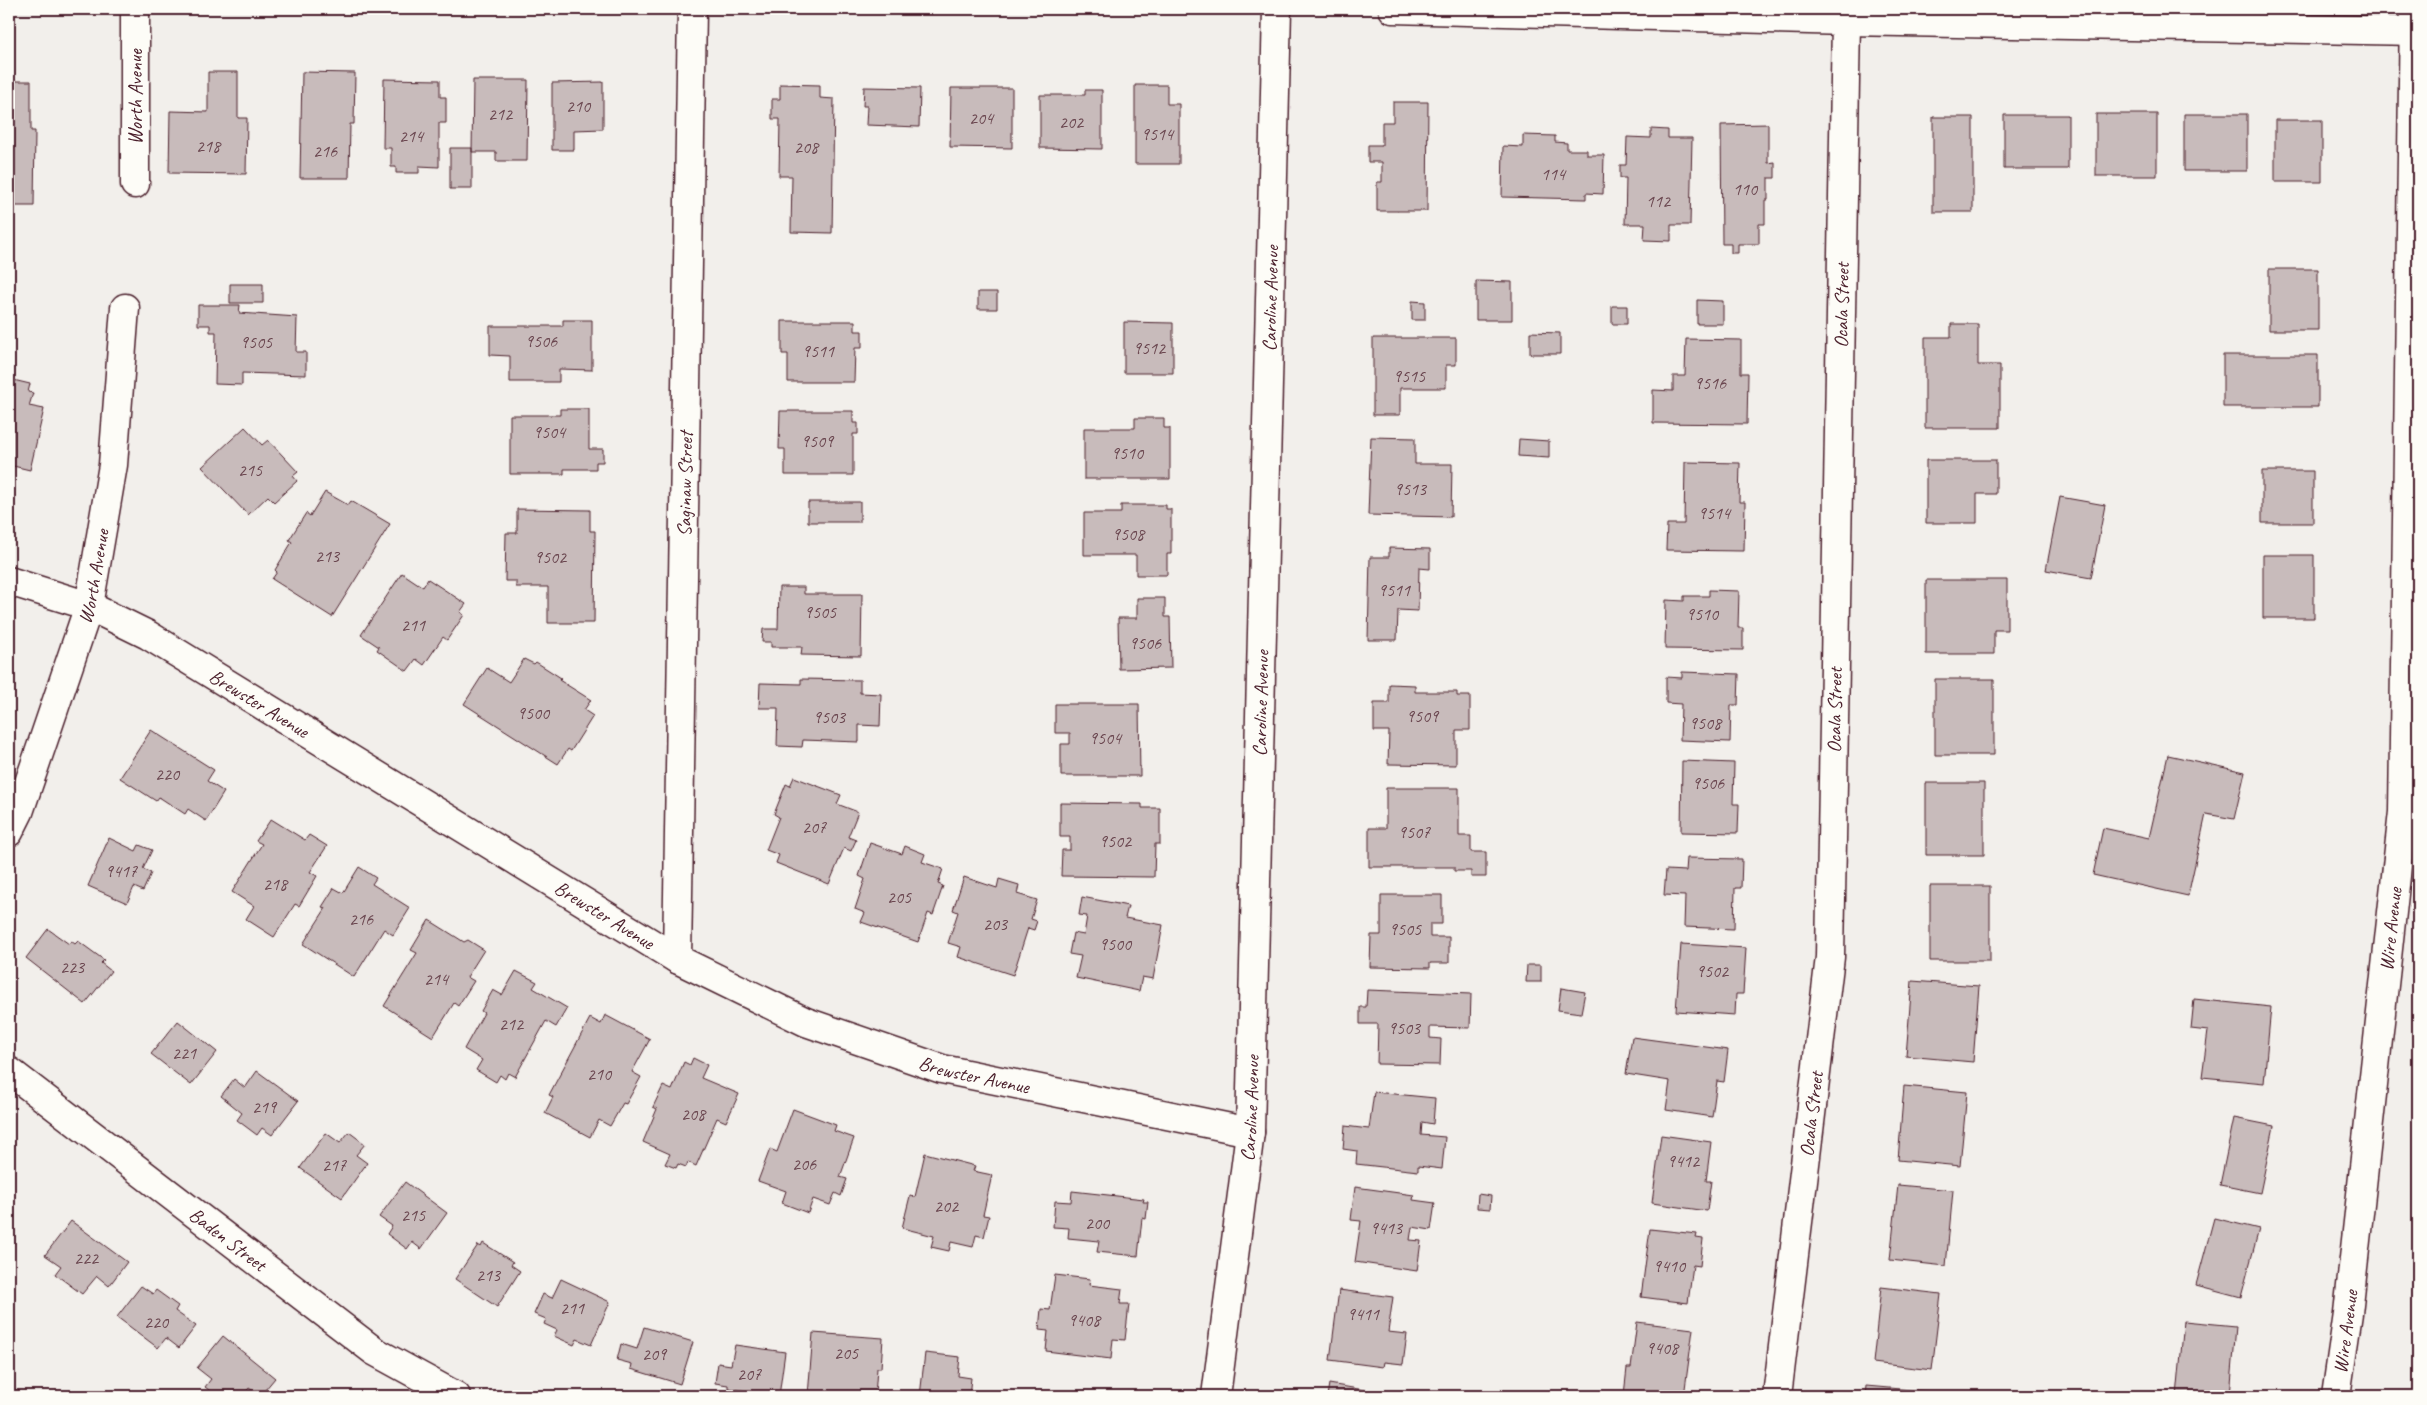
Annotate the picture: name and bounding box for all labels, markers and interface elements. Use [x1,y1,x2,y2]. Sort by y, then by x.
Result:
street label: Worth Avenue [123,48,148,145]
house number: 210 [566,95,592,117]
house number: 212 [488,103,514,125]
house number: 204 [969,107,995,129]
house number: 202 [1059,111,1085,133]
house number: 9514 [1141,123,1175,145]
house number: 214 [399,125,425,147]
house number: 218 [196,135,222,157]
house number: 208 [794,136,820,158]
house number: 216 [313,140,338,162]
house number: 114 [1541,163,1567,185]
house number: 110 [1733,178,1759,200]
house number: 112 [1646,190,1672,212]
street label: Caroline Avenue [1256,244,1284,352]
street label: Ocala Street [1828,260,1854,348]
house number: 9506 [525,330,558,352]
house number: 9505 [240,331,273,353]
house number: 9512 [1133,337,1167,359]
house number: 9511 [802,340,835,362]
house number: 9515 [1393,365,1426,387]
house number: 9516 [1694,372,1727,394]
house number: 9504 [533,421,567,443]
street label: Saginaw Street [671,428,698,537]
house number: 9509 [801,430,835,452]
house number: 9510 [1111,442,1145,464]
house number: 215 [238,459,263,481]
house number: 9513 [1394,478,1428,500]
house number: 9514 [1698,502,1732,524]
house number: 9508 [1112,523,1146,545]
street label: Worth Avenue [72,526,115,627]
house number: 213 [315,545,341,567]
house number: 9502 [534,546,568,568]
house number: 9511 [1378,579,1411,601]
house number: 9505 [804,601,837,623]
house number: 9510 [1686,603,1720,625]
house number: 211 [401,614,426,636]
house number: 9506 [1129,632,1162,654]
street label: Caroline Avenue [1247,649,1274,757]
street label: Brewster Avenue [205,663,315,744]
street label: Ocala Street [1821,665,1847,753]
house number: 9500 [517,702,551,724]
house number: 9509 [1406,705,1440,727]
house number: 9503 [813,706,847,728]
house number: 9508 [1689,712,1723,734]
house number: 9504 [1089,727,1123,749]
house number: 220 [155,763,181,785]
house number: 9506 [1692,772,1725,794]
house number: 207 [802,816,827,838]
house number: 9507 [1398,821,1431,843]
house number: 9502 [1099,830,1133,852]
house number: 9417 [105,860,138,882]
house number: 218 [263,873,289,895]
street label: Brewster Avenue [550,875,660,955]
street label: Wire Avenue [2373,885,2407,972]
house number: 205 [887,886,912,908]
house number: 216 [349,908,374,930]
house number: 203 [983,913,1009,935]
house number: 9505 [1389,918,1422,940]
house number: 9500 [1099,933,1133,955]
house number: 223 [60,956,86,978]
house number: 9502 [1696,960,1730,982]
house number: 214 [424,968,450,990]
house number: 212 [499,1013,525,1035]
house number: 9503 [1388,1017,1422,1039]
house number: 221 [172,1042,197,1064]
street label: Brewster Avenue [916,1050,1033,1099]
street label: Caroline Avenue [1234,1053,1264,1163]
house number: 210 [587,1063,613,1085]
street label: Ocala Street [1794,1068,1829,1158]
house number: 219 [252,1096,278,1118]
house number: 208 [681,1103,707,1125]
house number: 9412 [1667,1150,1701,1172]
house number: 206 [792,1153,817,1175]
house number: 217 [322,1154,347,1176]
house number: 202 [934,1195,960,1217]
street label: Baden Street [184,1202,273,1278]
house number: 215 [401,1204,426,1226]
house number: 200 [1085,1212,1111,1234]
house number: 9413 [1370,1217,1404,1239]
house number: 222 [74,1247,100,1269]
house number: 9410 [1653,1255,1687,1277]
house number: 213 [476,1264,502,1286]
street label: Wire Avenue [2327,1287,2363,1375]
house number: 211 [560,1297,585,1319]
house number: 9411 [1347,1303,1380,1325]
house number: 9408 [1068,1309,1102,1331]
house number: 220 [144,1311,170,1333]
house number: 9408 [1646,1337,1680,1359]
house number: 205 [834,1342,859,1364]
house number: 209 [642,1343,668,1365]
house number: 207 [737,1363,762,1385]

